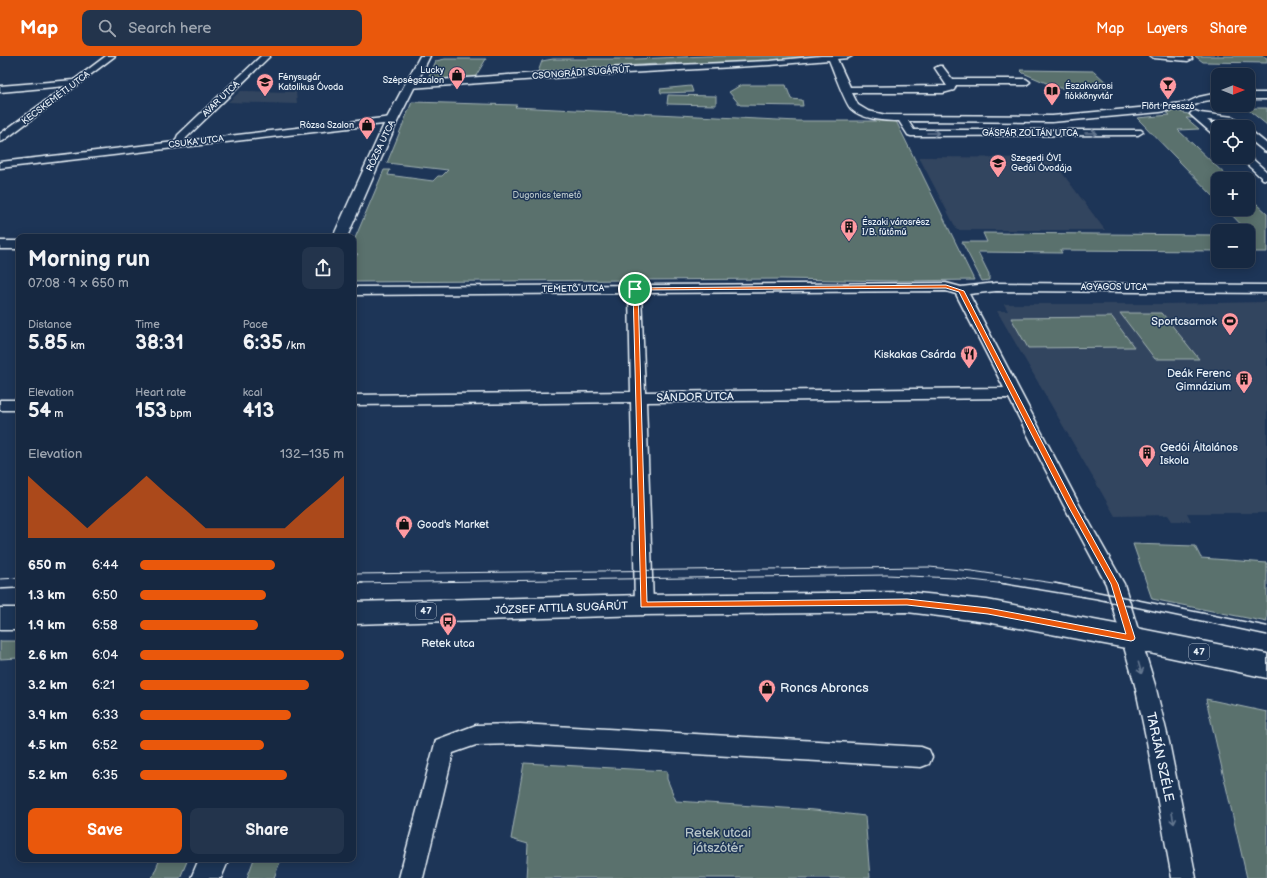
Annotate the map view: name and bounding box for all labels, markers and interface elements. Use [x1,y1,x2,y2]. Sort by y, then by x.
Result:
search box [82,10,362,46]
text: Map [20,17,58,40]
icon: search [96,17,118,39]
text: Search here [128,19,211,38]
text: Map [1096,20,1124,37]
text: Layers [1146,20,1188,37]
text: Share [1210,20,1247,37]
street label: CSONGRÁDI SUGÁRÚT [532,63,631,82]
place label: Lucky Szépségszalon [383,65,445,86]
shop icon: Lucky Szépségszalon [447,65,467,90]
street label: KECSKEMÉTI UTCA [19,68,93,127]
north arrow [1211,68,1255,112]
map controls [1211,68,1255,268]
school or university icon: Fénysugár Katolikus Óvoda [255,72,275,97]
place label: Fénysugár Katolikus Óvoda [278,72,343,93]
bar icon: Flört Presszó [1158,75,1178,100]
street label: AVAR UTCA [200,78,242,119]
place label: Északvárosi fiókkönyvtár [1065,80,1113,102]
library icon: Északvárosi fiókkönyvtár [1042,81,1062,106]
place label: Flört Presszó [1141,101,1195,112]
shop icon: Rózsa Szalon [357,115,377,140]
street label: RÓZSA UTCA [363,118,398,173]
place label: Rózsa Szalon [300,120,354,131]
button: locate [1211,120,1255,164]
street label: GÁSPÁR ZOLTÁN UTCA [982,127,1079,139]
one-way arrow [926,129,939,137]
one-way arrow [1084,129,1097,137]
street label: CSUKA UTCA [168,133,225,151]
place label: Szegedi ÓVI Gedói Óvodája [1011,152,1072,174]
school or university icon: Szegedi ÓVI Gedói Óvodája [988,153,1008,178]
button: + [1211,172,1255,216]
park label: Dugonics temető [513,190,581,201]
place label: Északi városrész I/B. fűtőmű [862,216,930,238]
building icon: Északi városrész I/B. fűtőmű [839,217,859,242]
button: − [1211,224,1255,268]
text: Morning run [28,246,150,273]
button: share [302,247,344,289]
pin [618,272,652,306]
text: 07:08 · 9 × 650 m [28,275,129,291]
icon: arrive [624,278,646,300]
street label: TEMETŐ UTCA [542,282,605,295]
street label: AGYAGOS UTCA [1081,282,1148,293]
sports icon: Sportcsarnok [1220,311,1240,336]
place label: Sportcsarnok [1151,315,1218,328]
text: Distance [28,318,72,331]
text: Time [135,318,160,331]
text: Pace [243,318,268,331]
text: 5.85 [28,331,68,355]
text: 38:31 [135,331,184,355]
text: 6:35 [243,331,283,355]
text: km [68,339,85,352]
text: /km [283,339,305,352]
restaurant icon: Kiskakas Csárda [959,344,979,369]
place label: Kiskakas Csárda [874,348,956,361]
place label: Deák Ferenc Gimnázium [1167,367,1231,393]
building icon: Deák Ferenc Gimnázium [1234,369,1254,394]
text: Elevation [28,386,74,399]
text: Heart rate [135,386,186,399]
text: kcal [243,386,262,399]
street label: SÁNDOR UTCA [656,389,734,404]
text: 54 [28,399,51,423]
text: 153 [135,399,167,423]
text: 413 [243,399,274,423]
text: m [51,407,63,420]
text: bpm [167,407,192,420]
place label: Gedói Általános Iskola [1160,440,1238,467]
building icon: Gedói Általános Iskola [1137,443,1157,468]
text: Elevation [28,446,82,462]
text: 132–135 m [280,446,344,462]
shop icon: Good's Market [394,514,414,539]
place label: Good's Market [417,518,490,531]
text: 650 m [28,557,66,573]
text: 6:44 [92,557,118,573]
text: 1.3 km [28,587,65,603]
text: 6:50 [92,587,118,603]
street label: JÓZSEF ATTILA SUGÁRÚT [494,598,629,617]
road number: 47 [416,603,436,619]
bus stop icon: Retek utca [438,611,458,636]
text: 1.9 km [28,617,65,633]
text: 6:58 [92,617,118,633]
place label: Retek utca [421,637,475,650]
road number: 47 [1189,644,1209,660]
text: 2.6 km [28,647,68,663]
text: 6:04 [92,647,118,663]
one-way arrow [1137,661,1144,674]
text: 3.2 km [28,677,68,693]
text: 6:21 [92,677,115,693]
shop icon: Roncs Abroncs [757,678,777,703]
place label: Roncs Abroncs [780,680,869,696]
text: 3.9 km [28,707,67,723]
text: 6:33 [92,707,119,723]
street label: TARJÁN SZÉLE [1143,711,1178,804]
text: 4.5 km [28,737,67,753]
text: 6:52 [92,737,118,753]
text: 5.2 km [28,767,68,783]
text: 6:35 [92,767,118,783]
button: Save [28,808,182,854]
button: Share [190,808,344,854]
one-way arrow [1169,811,1177,824]
park label: Retek utcai játszótér [685,825,751,856]

